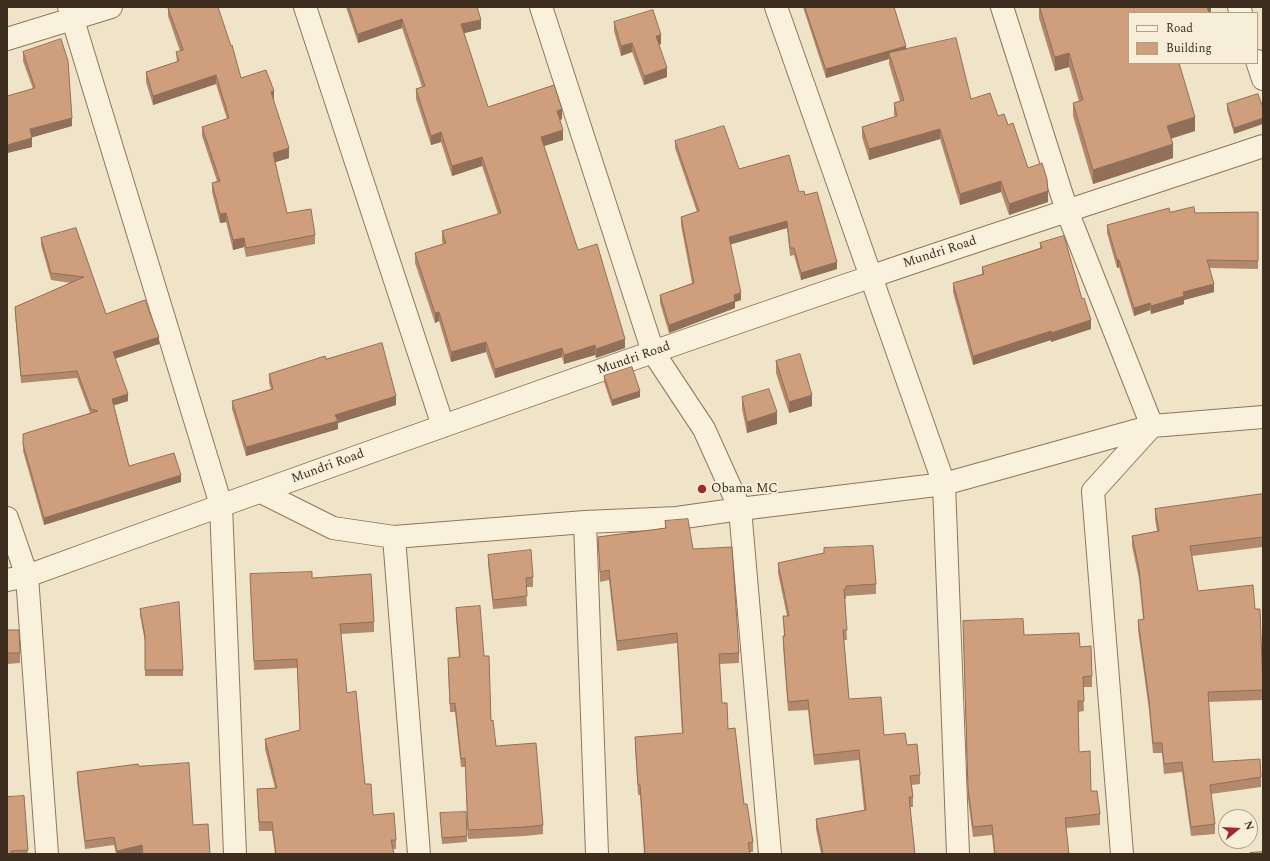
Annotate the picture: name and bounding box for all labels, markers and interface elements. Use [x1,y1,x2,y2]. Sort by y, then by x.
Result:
legend [1128,12,1258,64]
text: Road [1166,19,1193,38]
text: Building [1166,39,1212,58]
street label: Mundri Road [901,234,979,272]
street label: Mundri Road [595,339,673,379]
street label: Mundri Road [289,447,367,487]
place label: Obama MC [711,481,778,497]
marker: Obama MC [696,483,708,495]
north arrow [1218,809,1258,849]
text: N [1239,819,1258,832]

